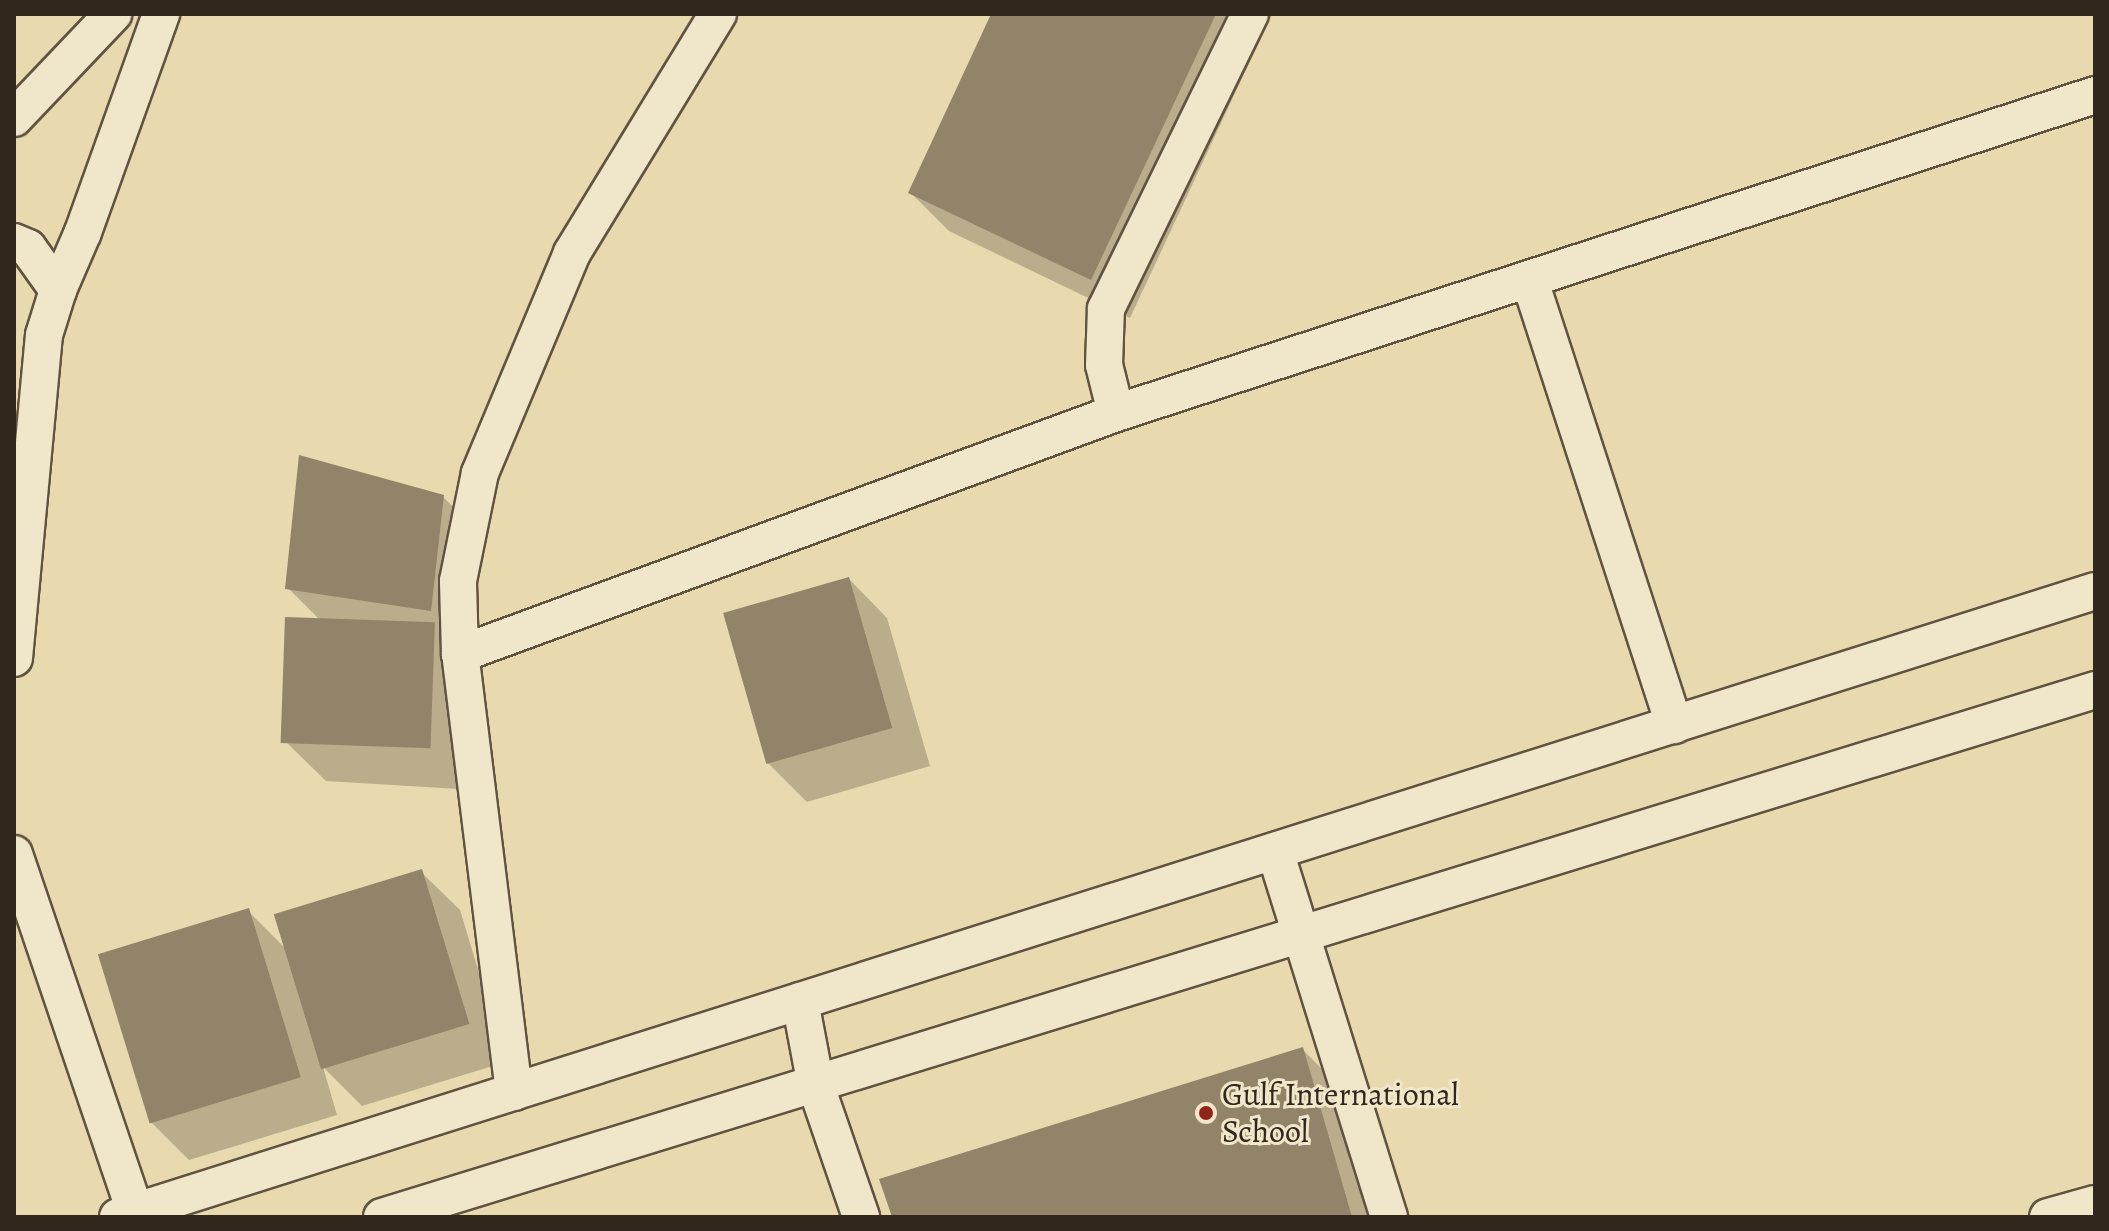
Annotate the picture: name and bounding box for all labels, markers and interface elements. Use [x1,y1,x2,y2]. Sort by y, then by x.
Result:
place label: Gulf International School [1222,1076,1459,1151]
marker: Gulf International School [1197,1104,1215,1122]

